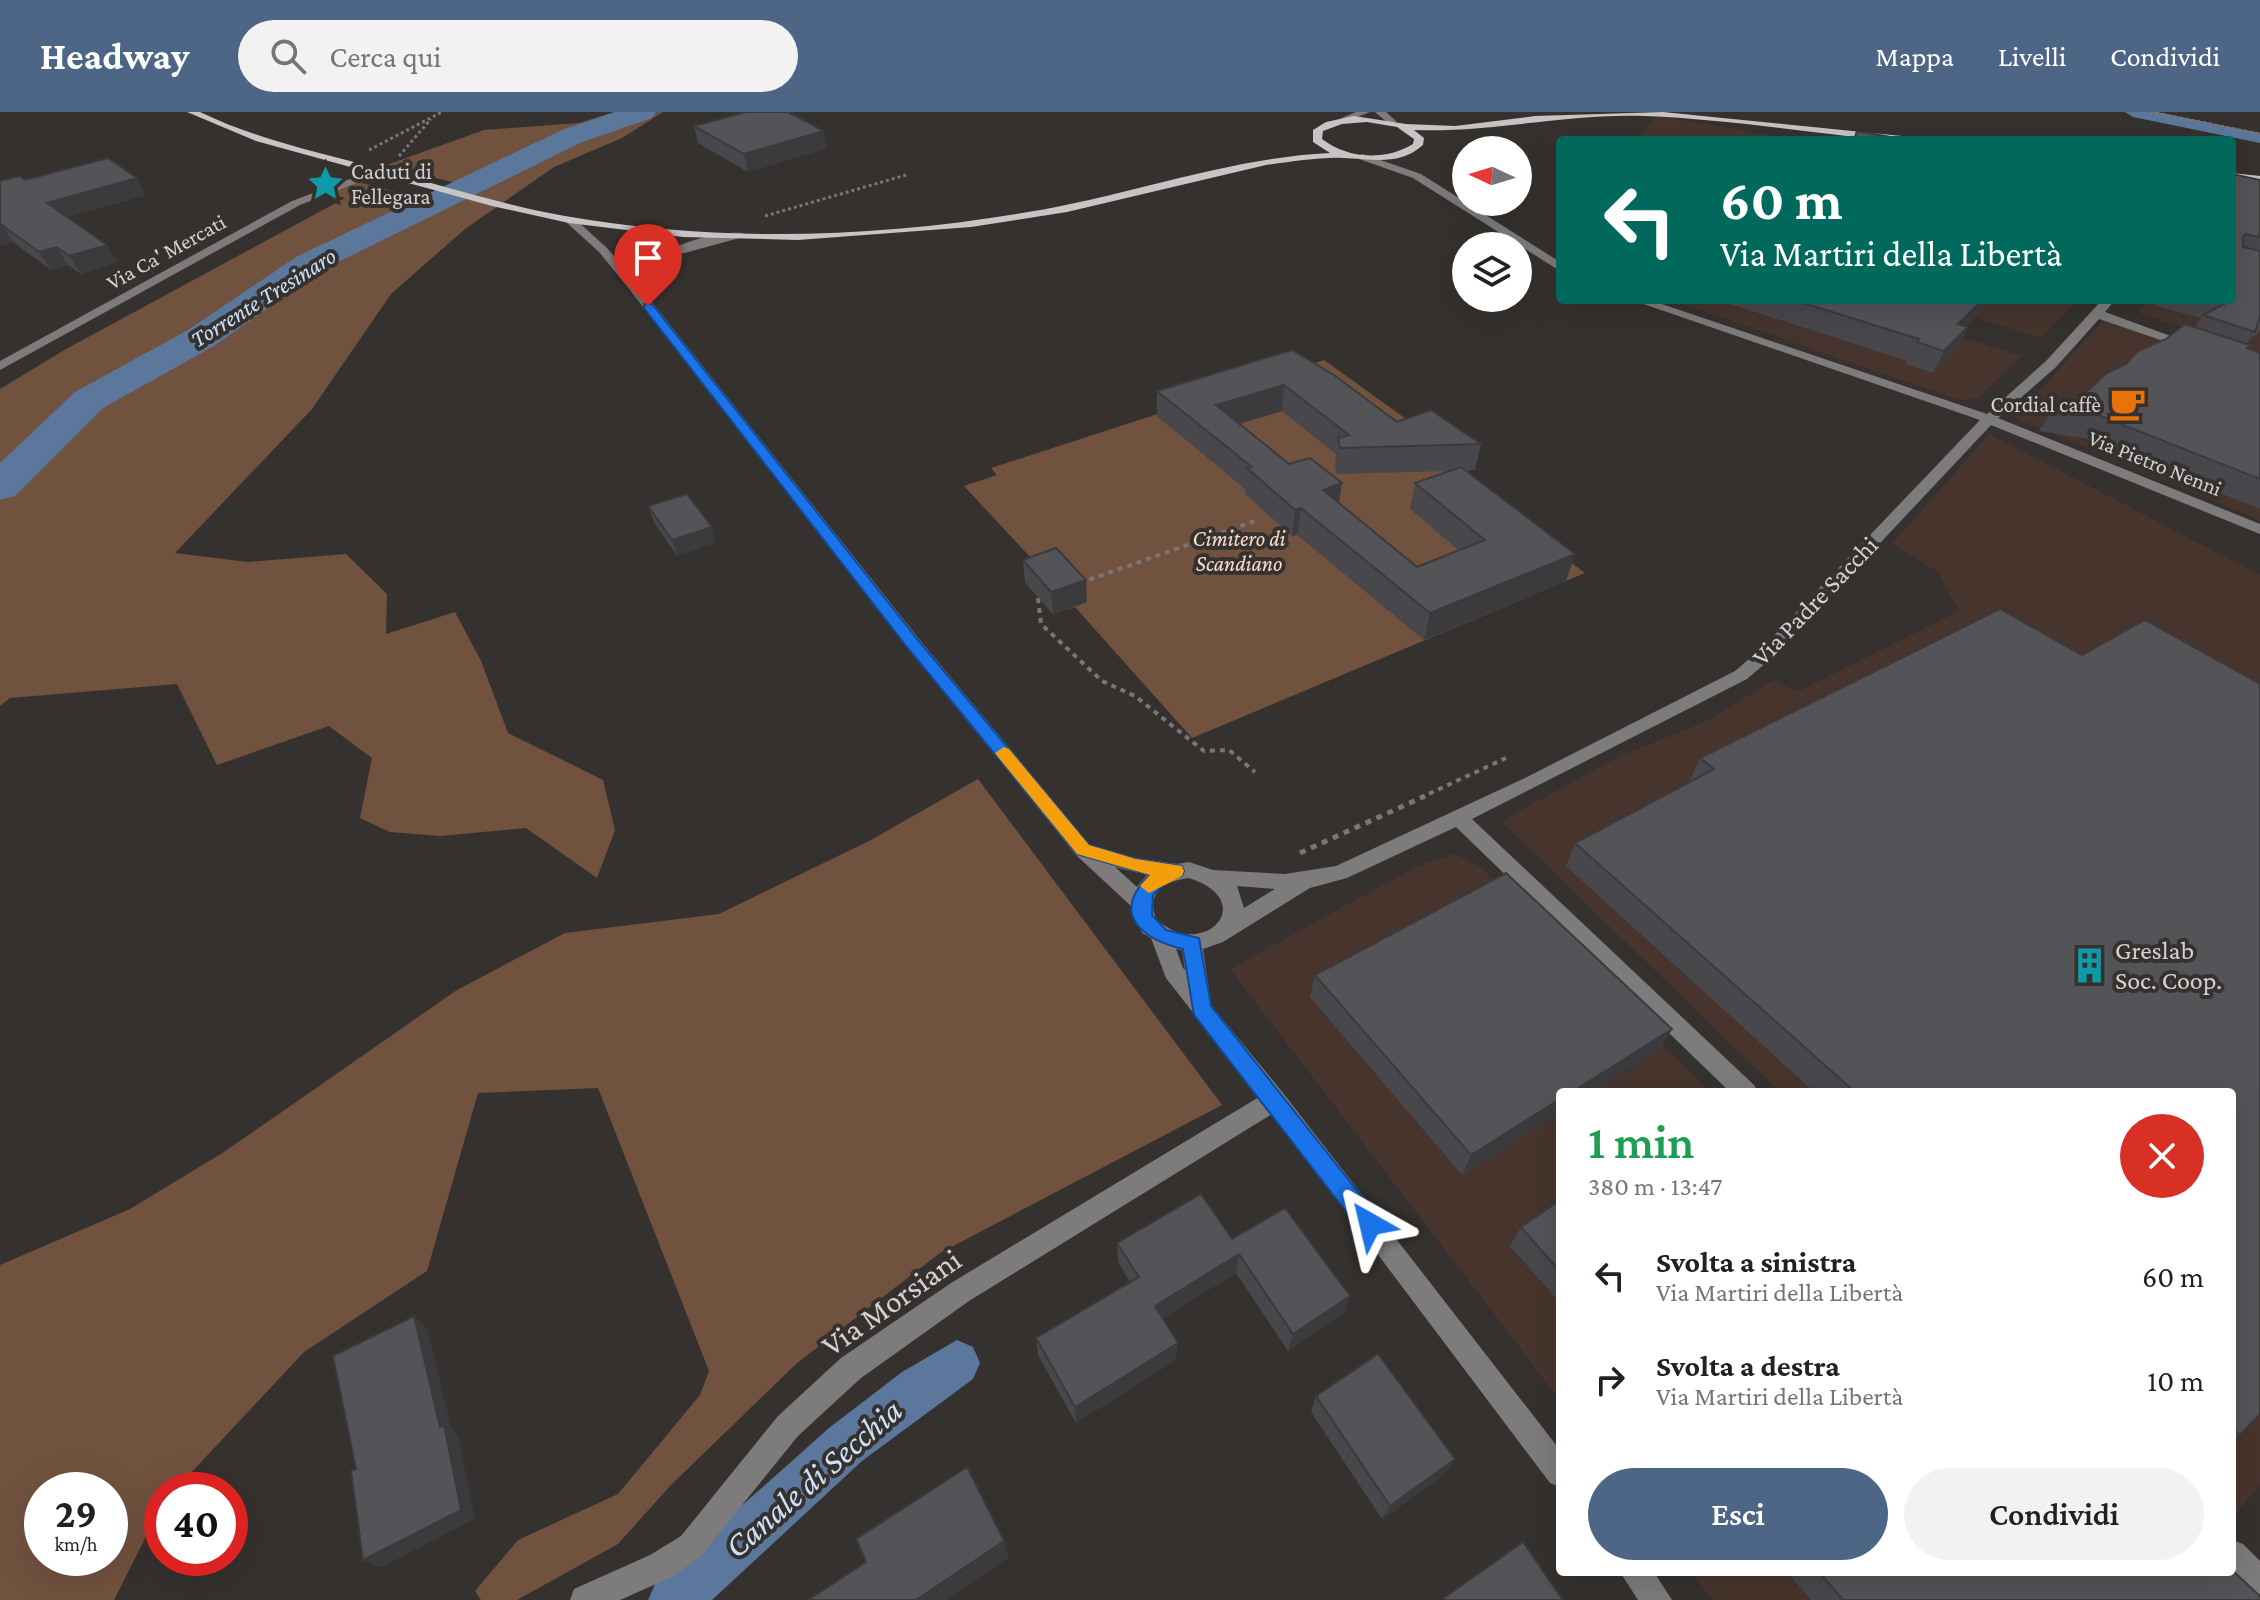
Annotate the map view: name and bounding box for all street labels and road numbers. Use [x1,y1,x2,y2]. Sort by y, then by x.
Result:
street label: Via Ca' Mercati [102,209,230,295]
street label: Via Pietro Nenni [2085,425,2226,501]
street label: Via Padre Sacchi [1746,530,1884,671]
street label: Via Morsiani [814,1241,968,1363]

